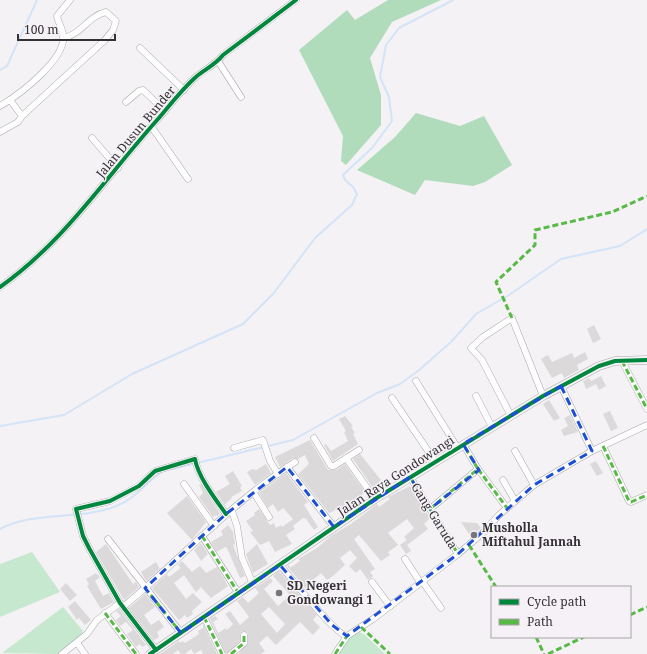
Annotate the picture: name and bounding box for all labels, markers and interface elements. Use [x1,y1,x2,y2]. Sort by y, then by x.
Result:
scale bar [18,16,115,42]
text: 100 m [24,21,59,38]
street label: Jalan Dusun Bunder [91,82,179,182]
street label: Jalan Raya Gondowangi [333,431,458,520]
street label: Gang Garuda [407,479,462,552]
place label: Musholla Miftahul Jannah [482,519,581,550]
marker: Musholla Miftahul Jannah [469,530,479,540]
place label: SD Negeri Gondowangi 1 [287,577,373,608]
legend [491,586,631,638]
marker: SD Negeri Gondowangi 1 [274,588,284,598]
text: Cycle path [527,593,587,610]
text: Path [527,613,553,630]

